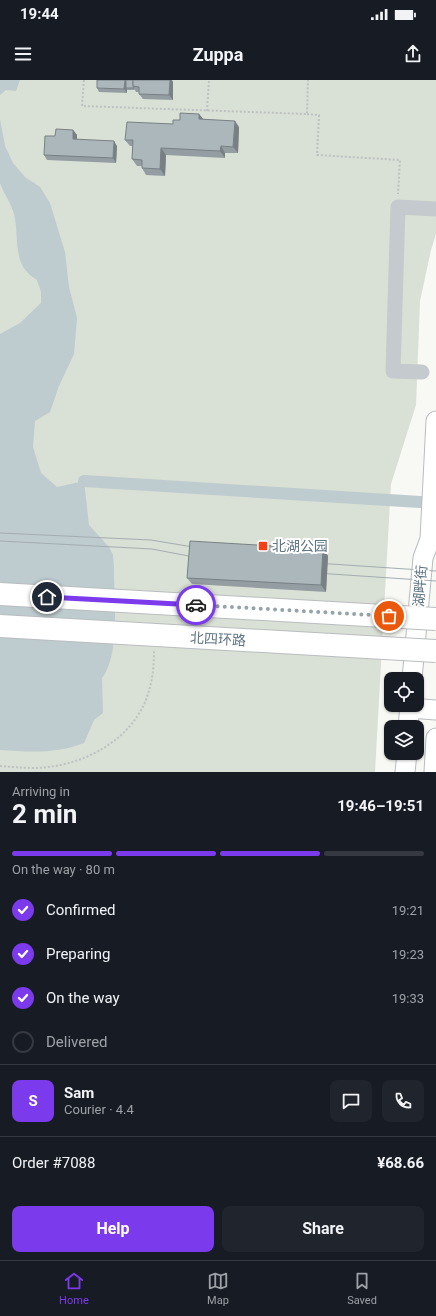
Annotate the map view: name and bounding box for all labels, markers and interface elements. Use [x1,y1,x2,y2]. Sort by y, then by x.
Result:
text: 19:44 [20,5,59,23]
icon: menu [12,43,34,65]
icon: share [402,43,424,65]
text: Zuppa [193,44,243,65]
place label: 北湖公园 [272,538,328,554]
marker: 北湖公园 [257,540,269,552]
street label: 湖畔街 [410,564,430,608]
pin [30,580,64,614]
courier [176,585,216,625]
icon: home [36,586,58,608]
icon: car [185,594,207,616]
pin [372,599,406,633]
icon: bag [378,605,400,627]
street label: 北四环路 [190,630,246,648]
map controls [384,672,424,760]
button: locate [384,672,424,712]
button: layers [384,720,424,760]
text: Arriving in [12,784,70,799]
text: 19:46–19:51 [337,797,424,815]
text: 2 min [12,799,77,829]
text: On the way · 80 m [12,862,115,877]
icon: check [12,899,34,921]
text: Confirmed [46,901,116,919]
text: 19:21 [392,903,424,918]
icon: check [12,943,34,965]
text: Preparing [46,945,110,963]
text: 19:23 [392,947,424,962]
icon: check [12,987,34,1009]
text: On the way [46,989,120,1007]
text: 19:33 [392,991,424,1006]
text: Delivered [46,1033,108,1051]
button: chat [330,1080,372,1122]
button: phone [382,1080,424,1122]
text: Sam [64,1084,94,1102]
text: S [28,1092,38,1110]
text: Courier · 4.4 [64,1102,134,1117]
text: Order #7088 [12,1154,95,1172]
text: ¥68.66 [377,1154,424,1172]
button: Help [12,1206,214,1252]
button: Share [222,1206,424,1252]
tab: Home [59,1270,89,1307]
tab: Map [207,1270,229,1307]
tab: Saved [347,1270,377,1307]

